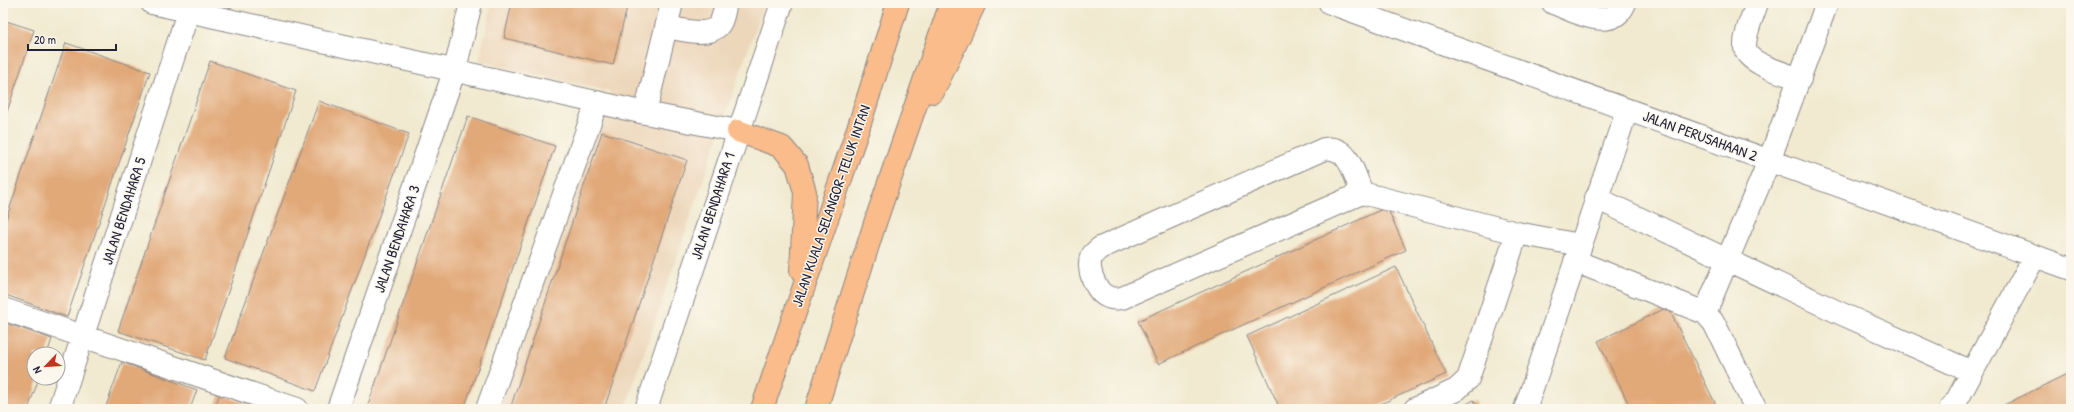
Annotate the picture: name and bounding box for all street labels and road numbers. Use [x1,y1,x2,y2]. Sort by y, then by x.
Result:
street label: JALAN KUALA SELANGOR-TELUK INTAN [786,102,875,310]
street label: JALAN PERUSAHAAN 2 [1640,105,1760,166]
street label: JALAN BENDAHARA 1 [685,150,740,262]
street label: JALAN BENDAHARA 5 [96,154,151,267]
street label: JALAN BENDAHARA 3 [368,182,425,295]

